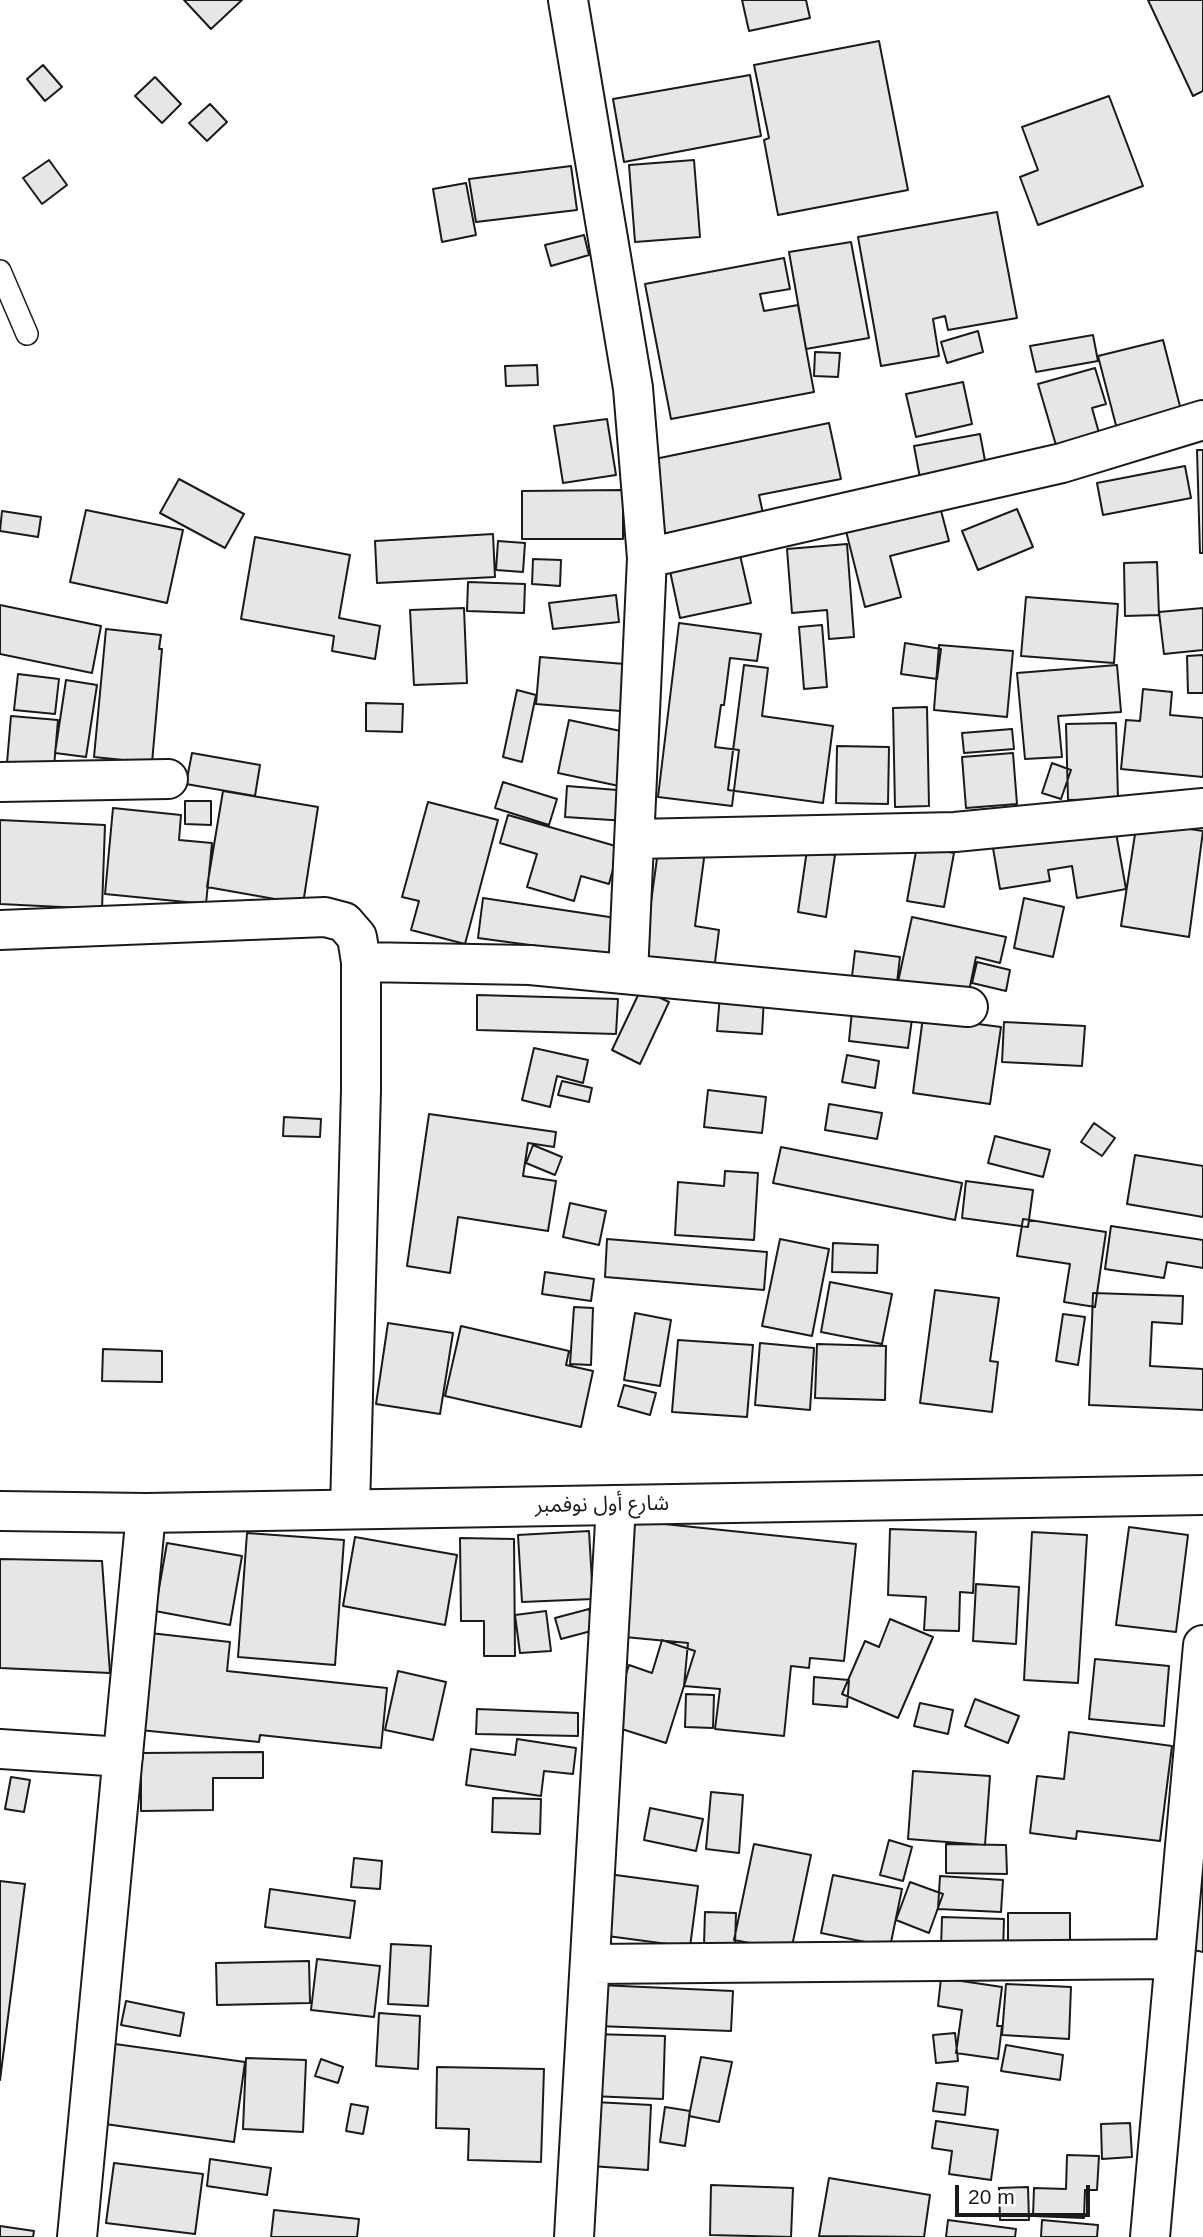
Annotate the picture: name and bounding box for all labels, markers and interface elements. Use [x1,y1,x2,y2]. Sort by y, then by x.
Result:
street label: شارع أول نوفمبر [535,1491,669,1519]
scale bar [958,2170,1093,2214]
text: 20 m [968,2185,1015,2208]

